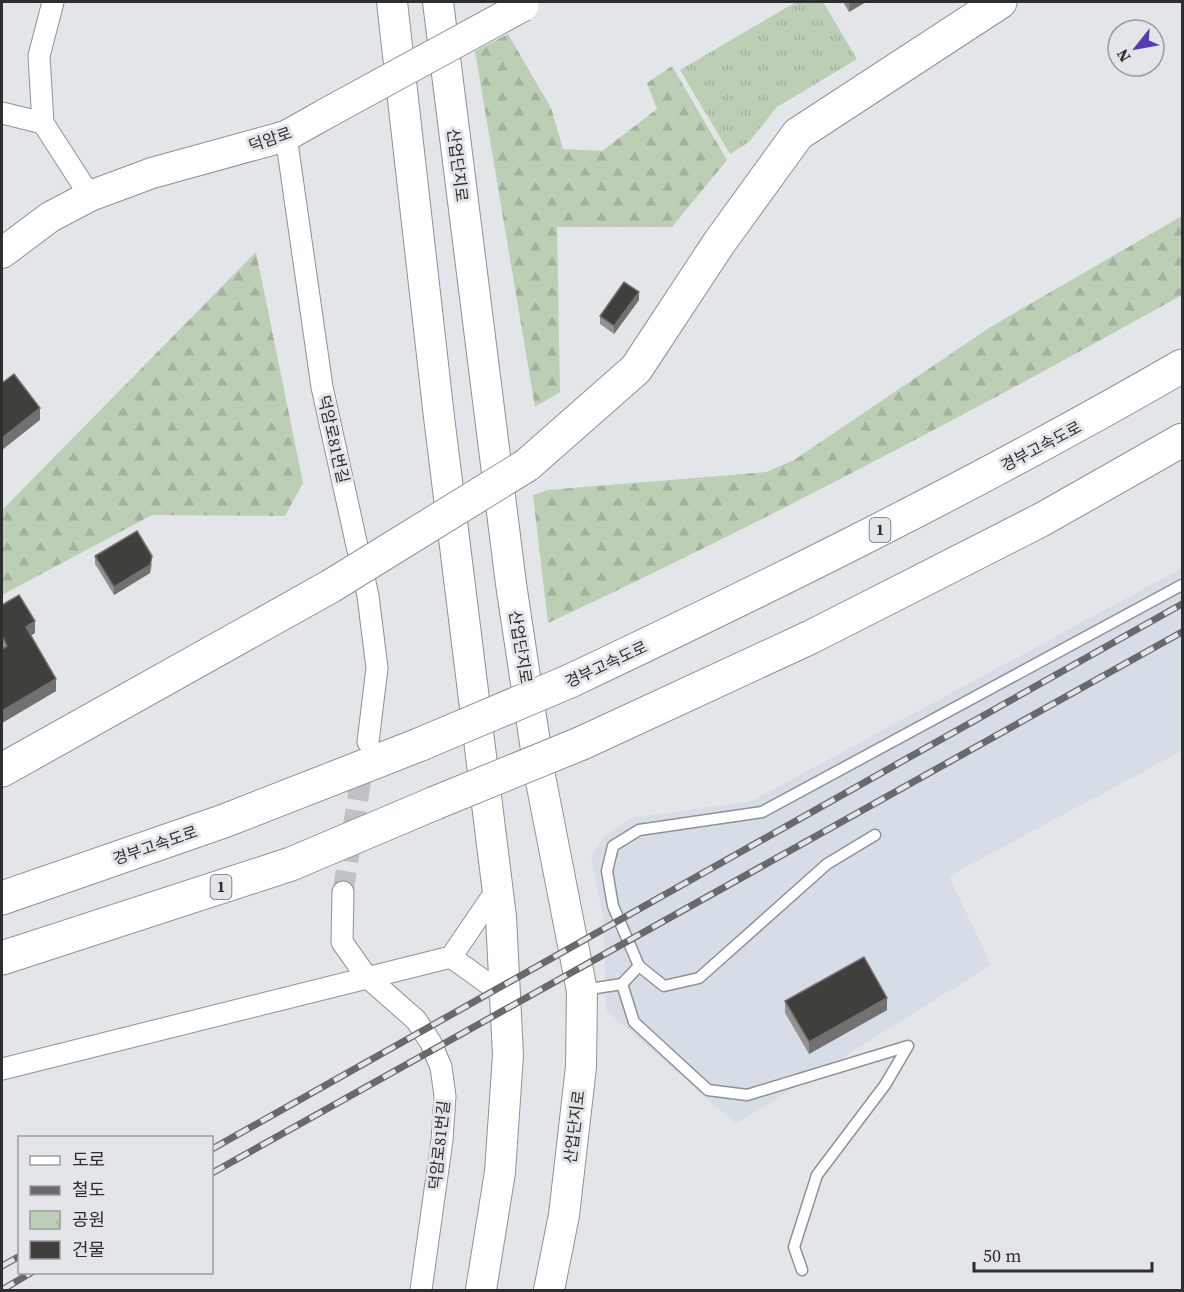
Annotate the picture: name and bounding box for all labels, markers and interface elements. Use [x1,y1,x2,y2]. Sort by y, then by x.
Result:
north arrow [1106,18,1166,78]
text: N [1111,45,1136,66]
street label: 덕암로 [246,121,295,157]
street label: 산업단지로 [443,127,473,203]
street label: 덕암로81번길 [313,393,355,485]
street label: 경부고속도로 [997,415,1085,476]
road number: 1 [870,518,890,542]
street label: 산업단지로 [504,609,538,685]
street label: 경부고속도로 [561,635,651,693]
street label: 경부고속도로 [110,820,201,870]
road number: 1 [210,875,232,899]
street label: 산업단지로 [559,1089,589,1165]
street label: 덕암로81번길 [423,1099,455,1191]
legend [18,1136,213,1274]
text: 도로 [72,1147,105,1172]
text: 철도 [72,1177,105,1202]
text: 공원 [72,1207,105,1232]
scale bar [974,1235,1152,1273]
text: 건물 [72,1237,105,1262]
text: 50 m [983,1243,1021,1268]

